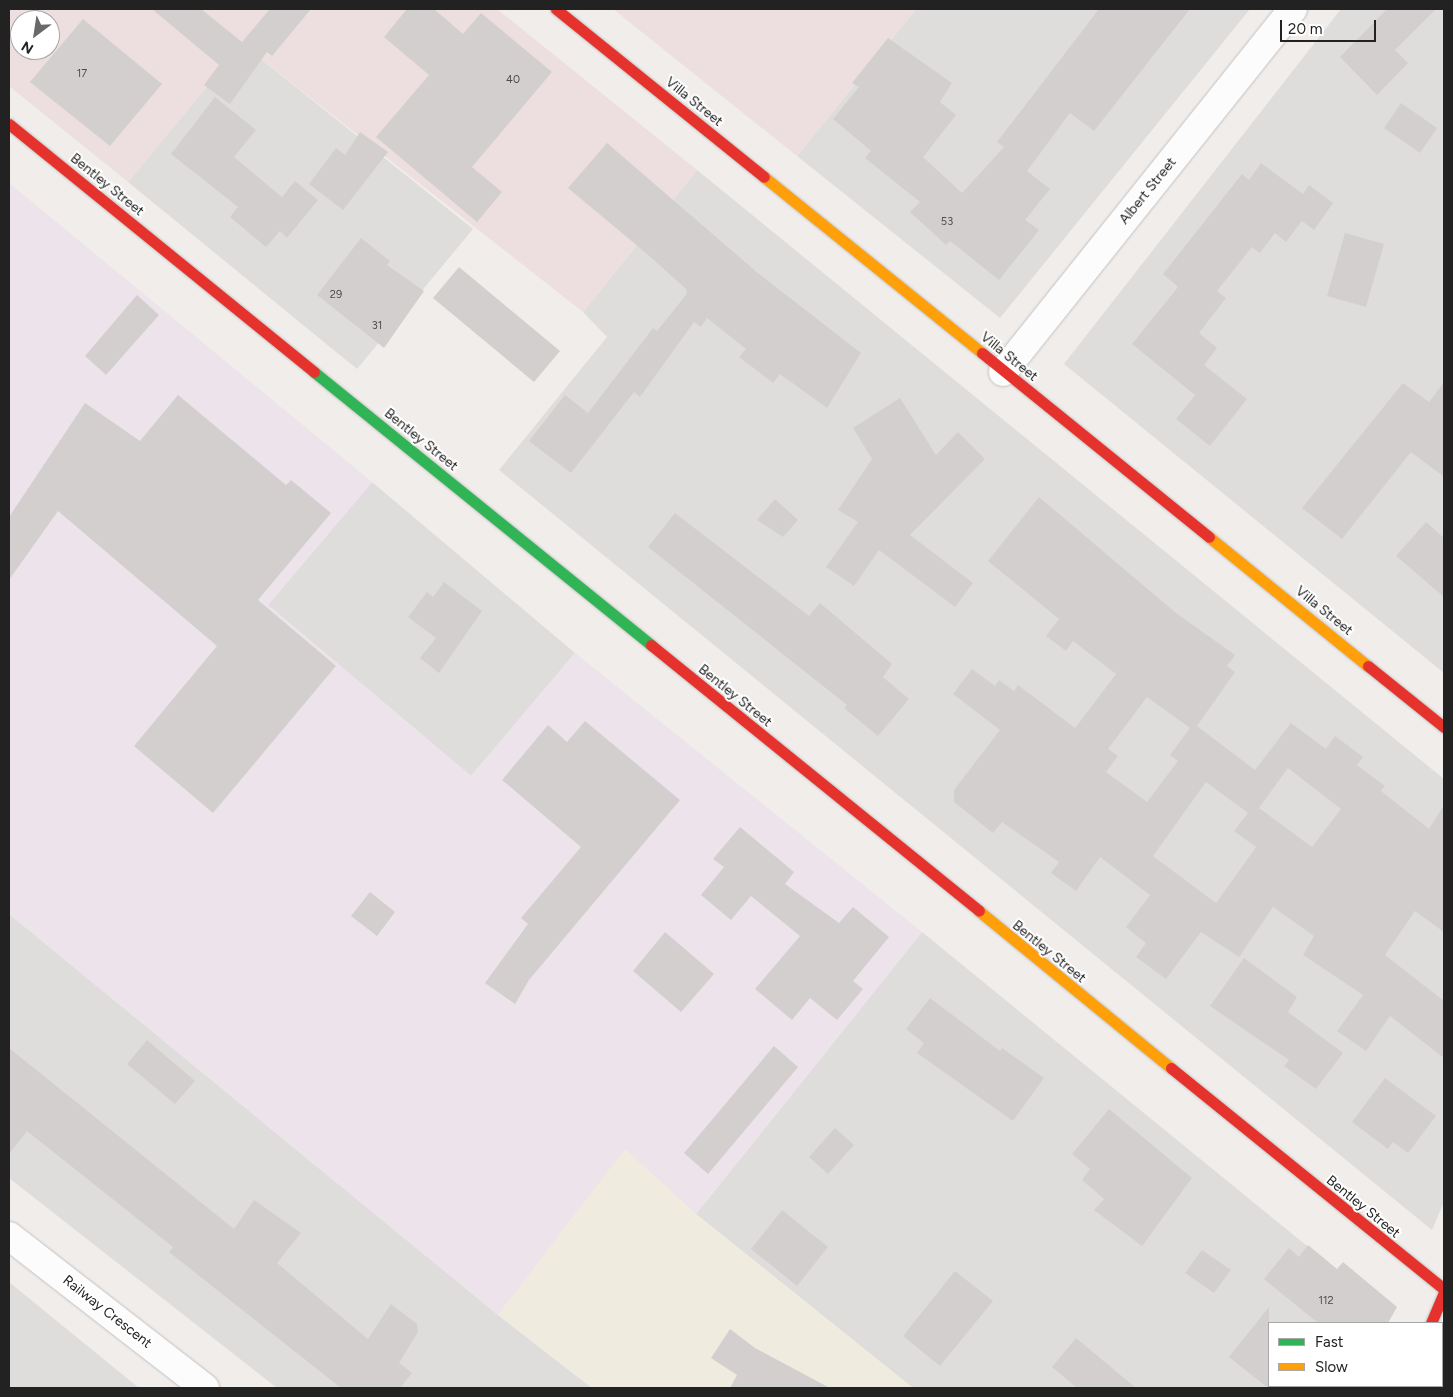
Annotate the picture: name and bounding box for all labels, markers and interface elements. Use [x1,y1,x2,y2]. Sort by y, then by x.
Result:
north arrow [10,10,60,60]
scale bar [1283,10,1379,42]
text: 20 m [1288,20,1322,38]
text: N [19,37,37,58]
house number: 17 [77,67,87,81]
house number: 40 [506,73,520,87]
street label: Villa Street [662,74,726,130]
street label: Bentley Street [67,150,147,220]
street label: Albert Street [1116,154,1180,228]
house number: 53 [941,215,953,229]
house number: 29 [330,288,342,302]
house number: 31 [372,319,382,333]
street label: Villa Street [977,329,1041,385]
street label: Bentley Street [381,405,461,475]
street label: Villa Street [1292,583,1356,639]
street label: Bentley Street [695,661,775,731]
street label: Bentley Street [1009,917,1089,987]
street label: Bentley Street [1323,1172,1403,1242]
street label: Railway Crescent [59,1272,155,1352]
house number: 112 [1318,1294,1334,1308]
legend [1268,1322,1443,1387]
text: Fast [1315,1333,1343,1351]
text: Slow [1315,1358,1348,1376]

